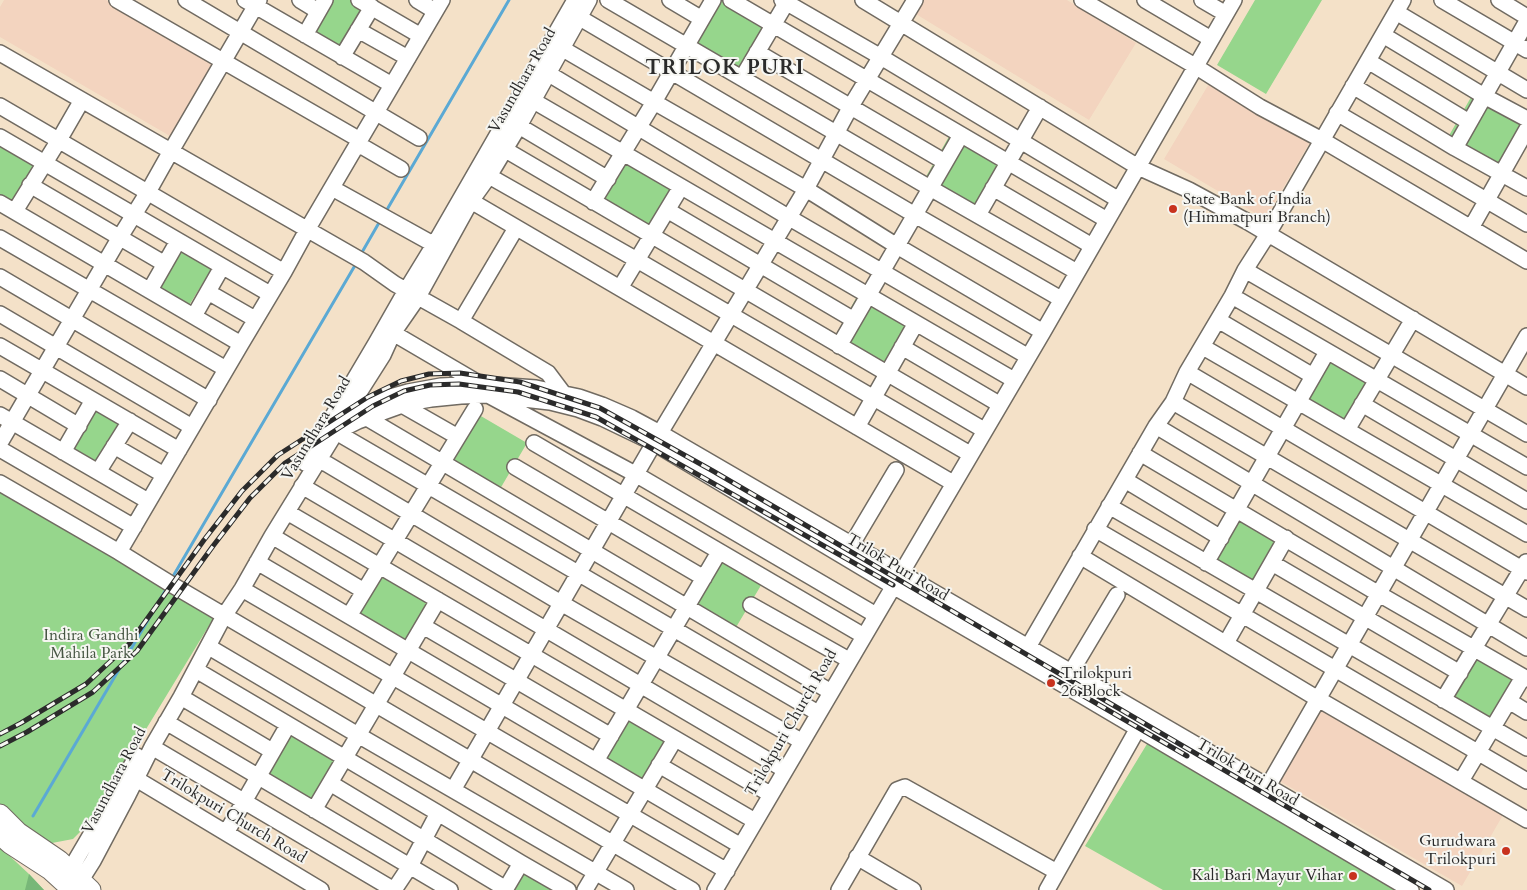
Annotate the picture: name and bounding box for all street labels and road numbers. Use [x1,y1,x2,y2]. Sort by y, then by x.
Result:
street label: Vasundhara Road [485,25,561,137]
street label: Vasundhara Road [278,373,356,485]
street label: Trilok Puri Road [842,530,952,606]
street label: Trilokpuri Church Road [742,646,842,800]
street label: Vasundhara Road [79,724,151,838]
street label: Trilok Puri Road [1192,735,1302,811]
street label: Trilokpuri Church Road [157,766,309,868]

